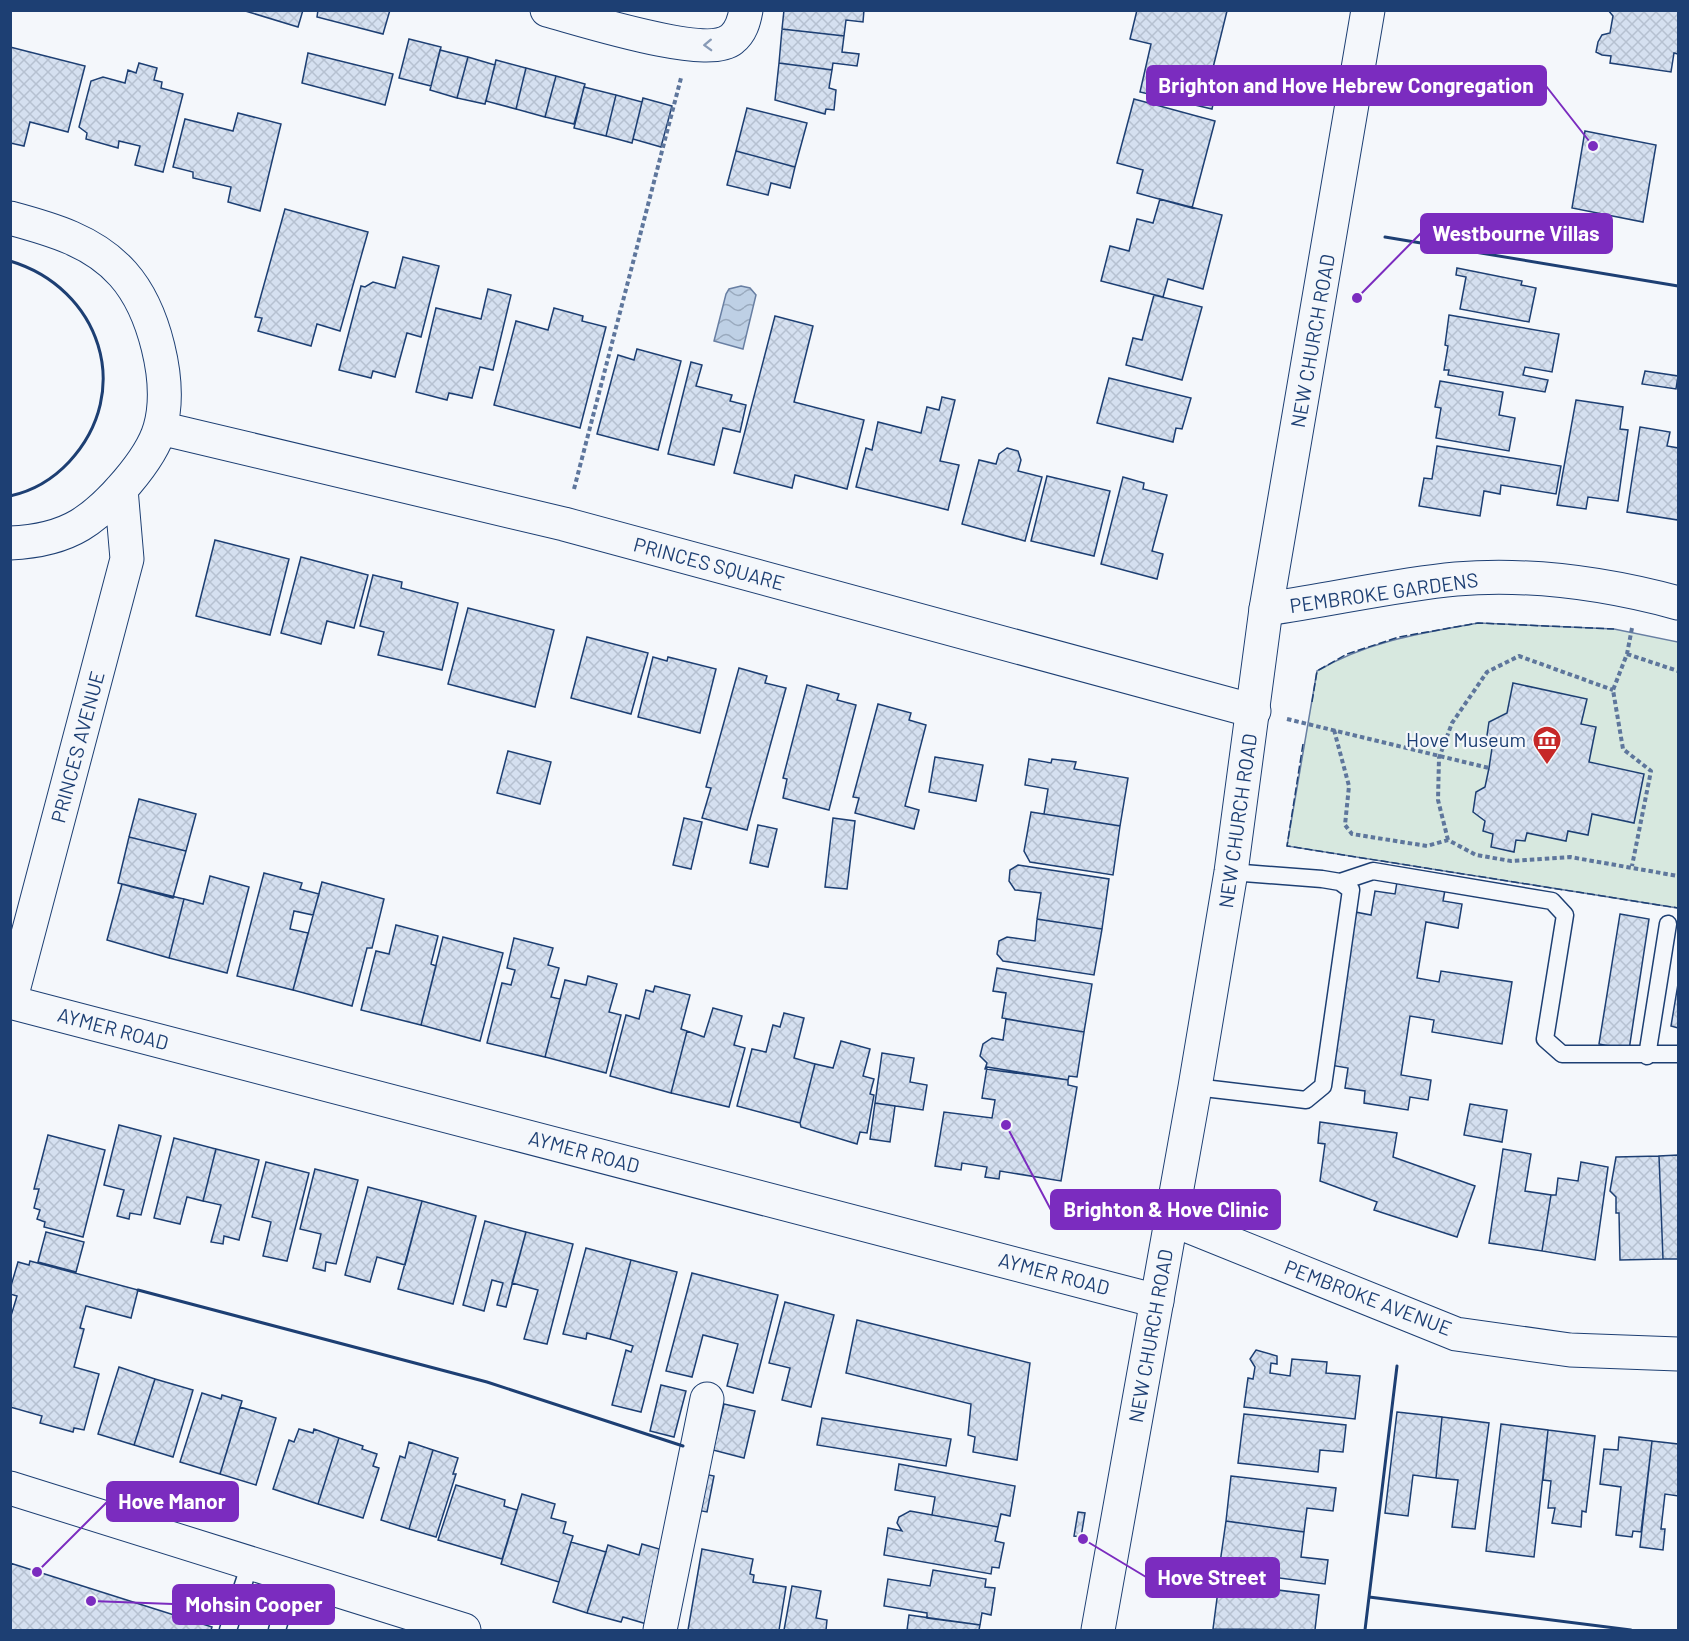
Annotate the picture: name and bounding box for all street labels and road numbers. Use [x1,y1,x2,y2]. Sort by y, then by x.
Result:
street label: NEW CHURCH ROAD [1285,252,1339,430]
street label: PRINCES SQUARE [631,531,787,595]
street label: PEMBROKE GARDENS [1288,567,1480,617]
street label: PRINCES AVENUE [45,668,109,825]
street label: NEW CHURCH ROAD [1213,732,1261,910]
street label: AYMER ROAD [55,1002,171,1054]
street label: AYMER ROAD [526,1125,642,1177]
street label: AYMER ROAD [996,1247,1112,1299]
street label: NEW CHURCH ROAD [1123,1247,1177,1425]
street label: PEMBROKE AVENUE [1281,1254,1455,1340]

